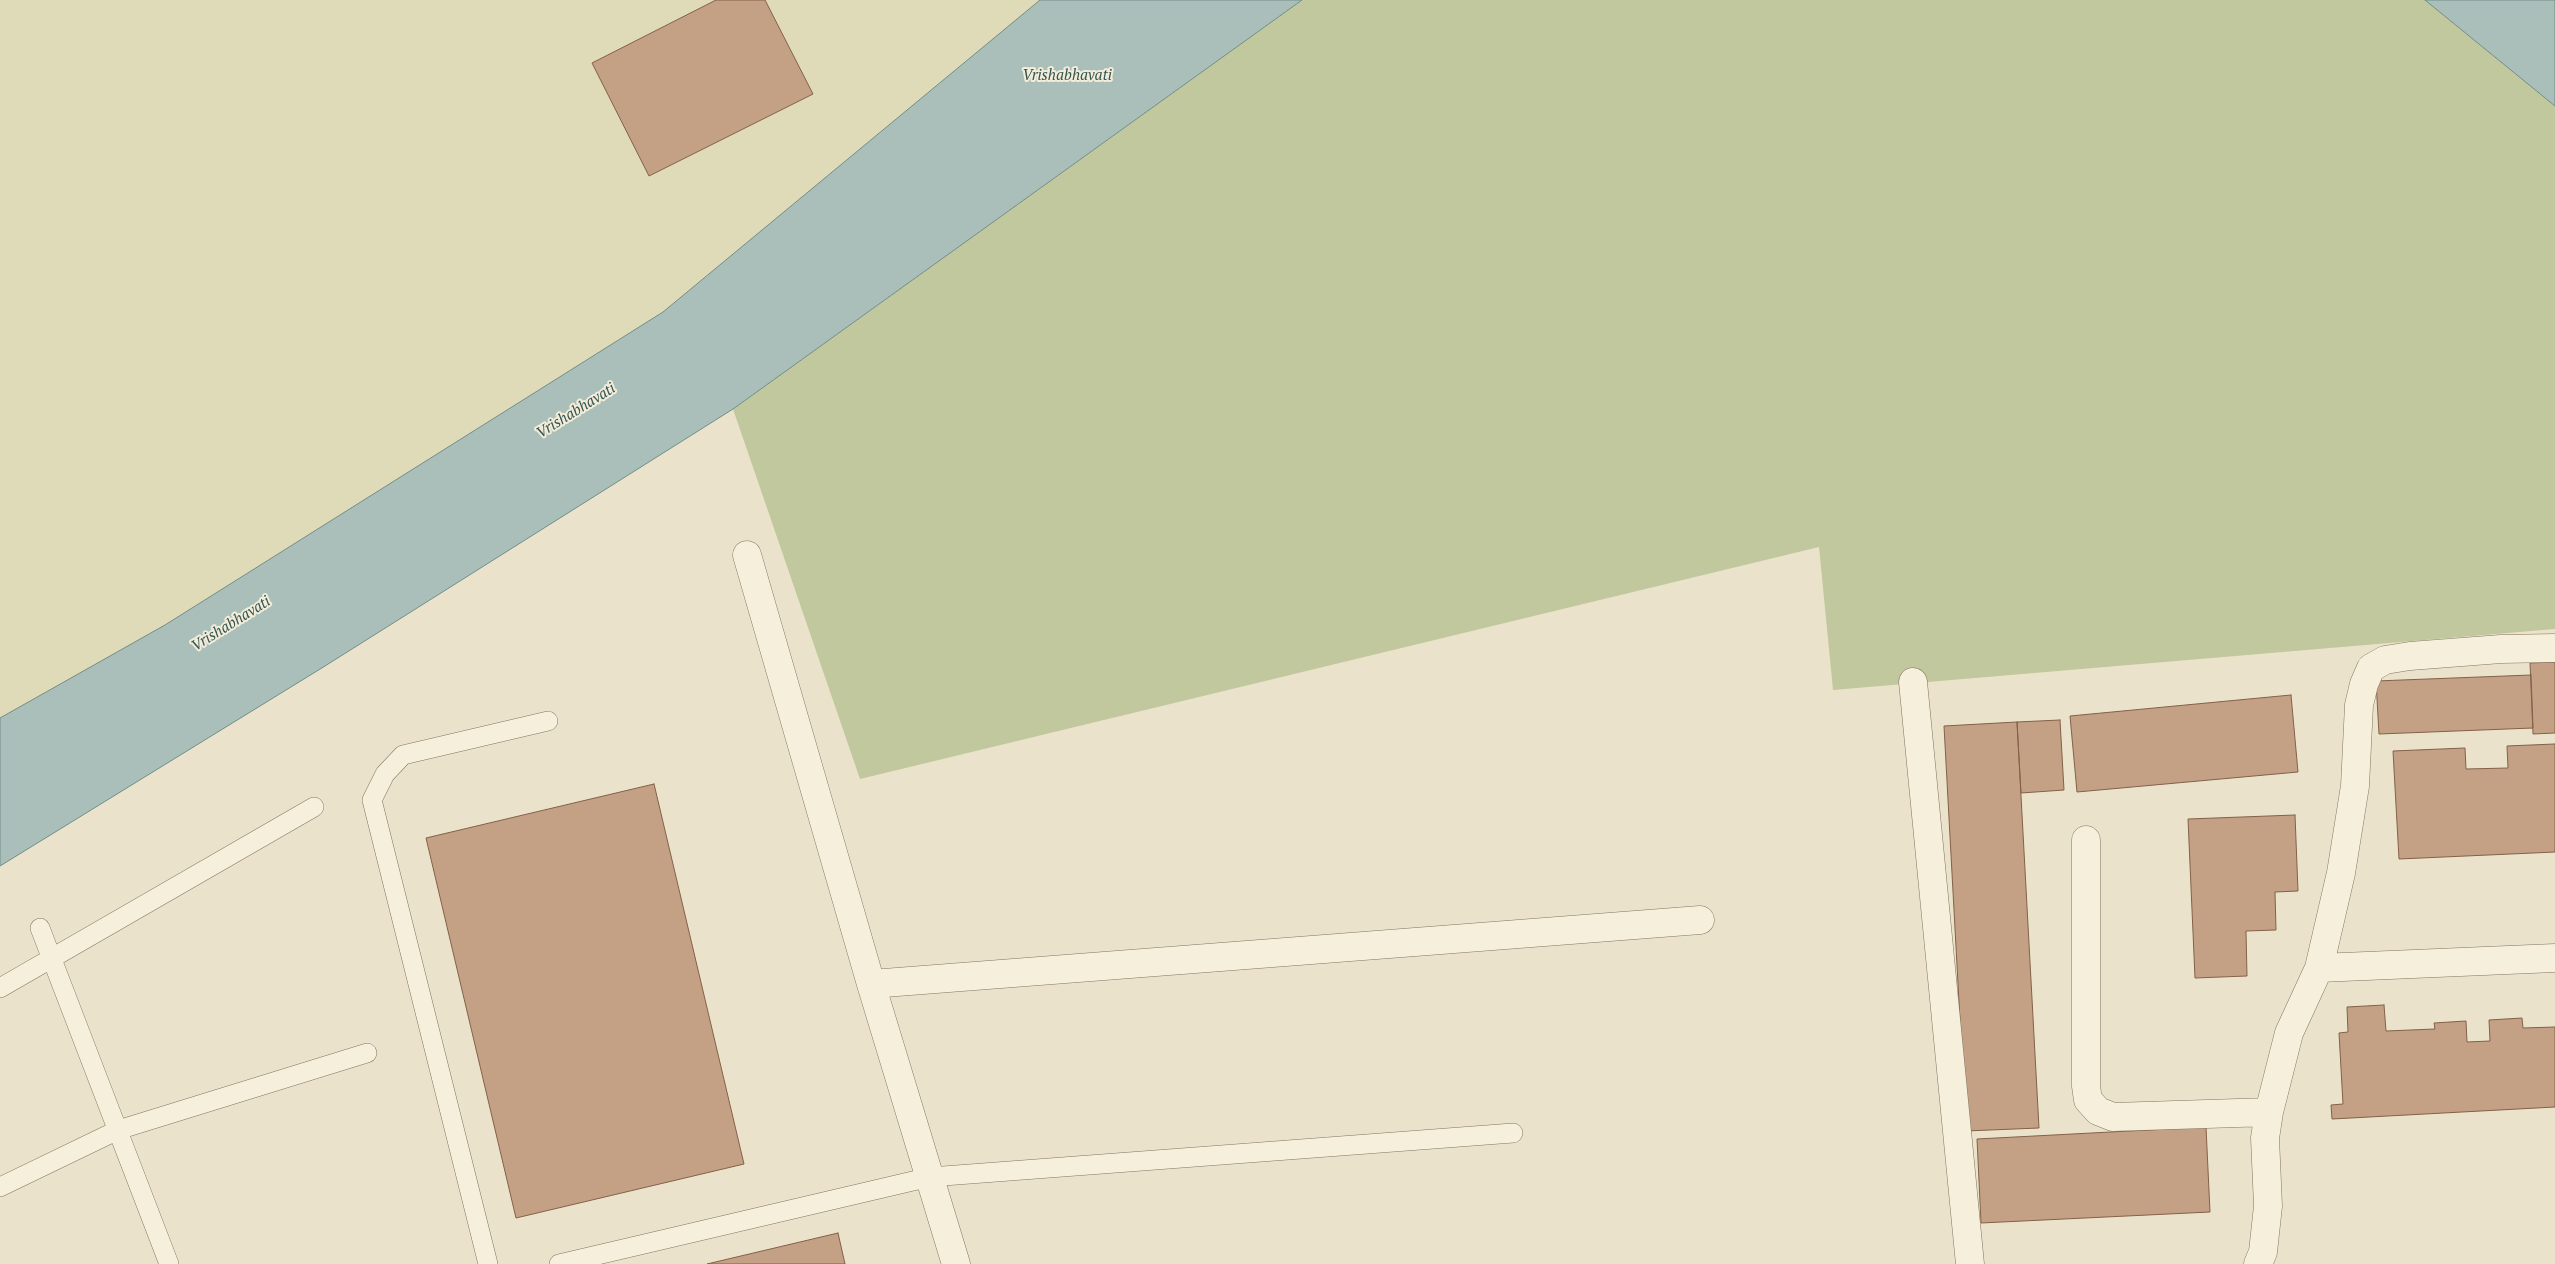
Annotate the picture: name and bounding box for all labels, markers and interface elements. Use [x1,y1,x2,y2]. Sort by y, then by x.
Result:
water label: Vrishabhavati [1022,67,1112,85]
water label: Vrishabhavati [533,380,619,442]
water label: Vrishabhavati [188,593,274,655]

